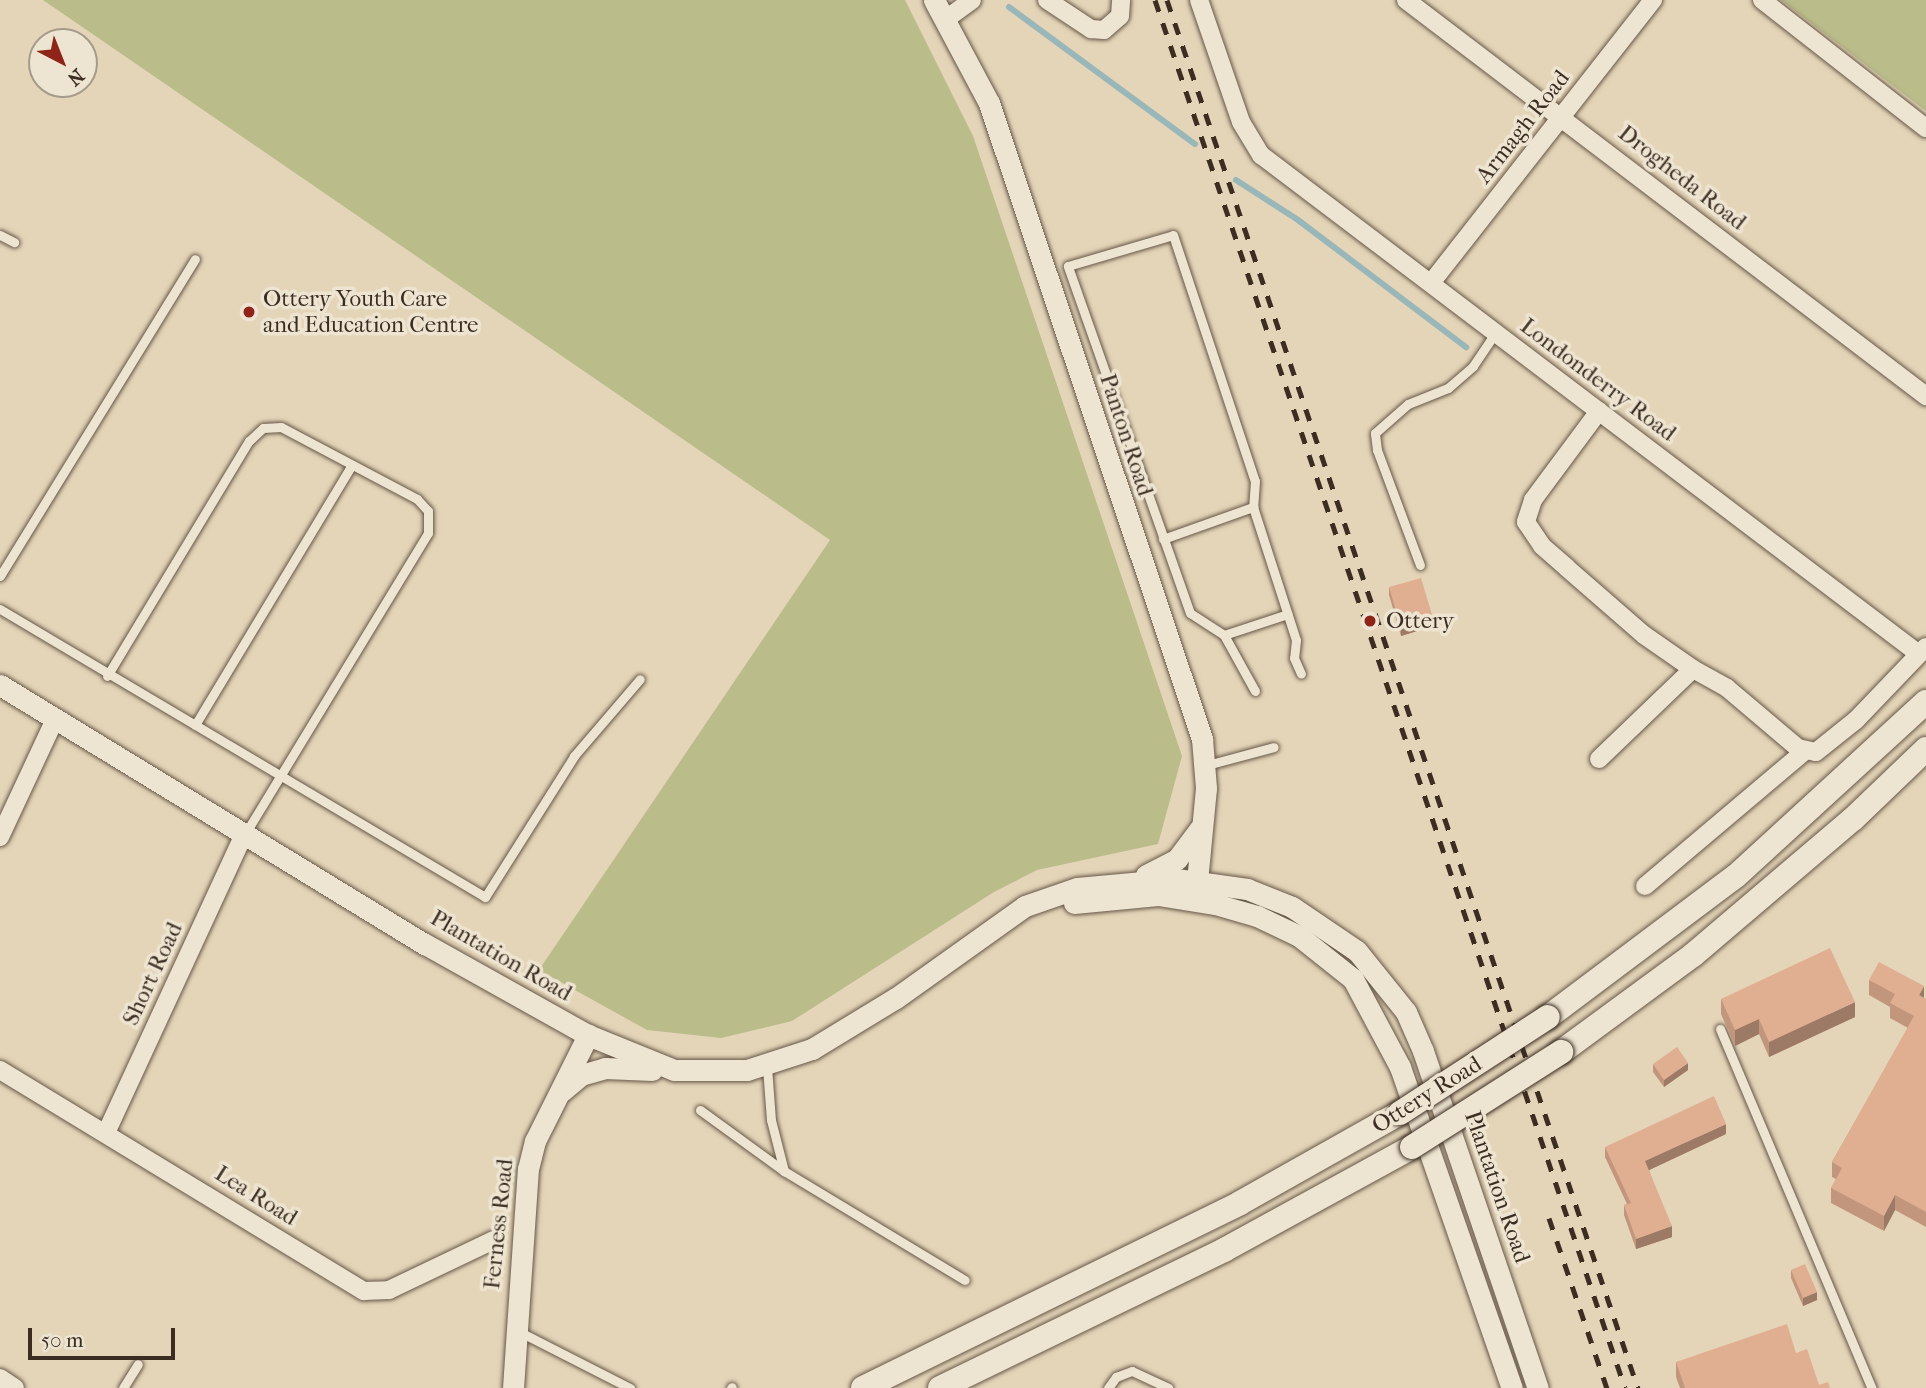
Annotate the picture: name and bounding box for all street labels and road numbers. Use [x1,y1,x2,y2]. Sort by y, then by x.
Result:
street label: Armagh Road [1470,65,1576,189]
street label: Drogheda Road [1613,120,1751,236]
street label: Londonderry Road [1515,312,1681,448]
street label: Panton Road [1093,370,1159,500]
street label: Plantation Road [425,904,577,1008]
street label: Short Road [117,918,189,1030]
street label: Ottery Road [1367,1050,1487,1140]
street label: Plantation Road [1458,1107,1536,1267]
street label: Ferness Road [478,1157,520,1291]
street label: Lea Road [210,1160,302,1232]

